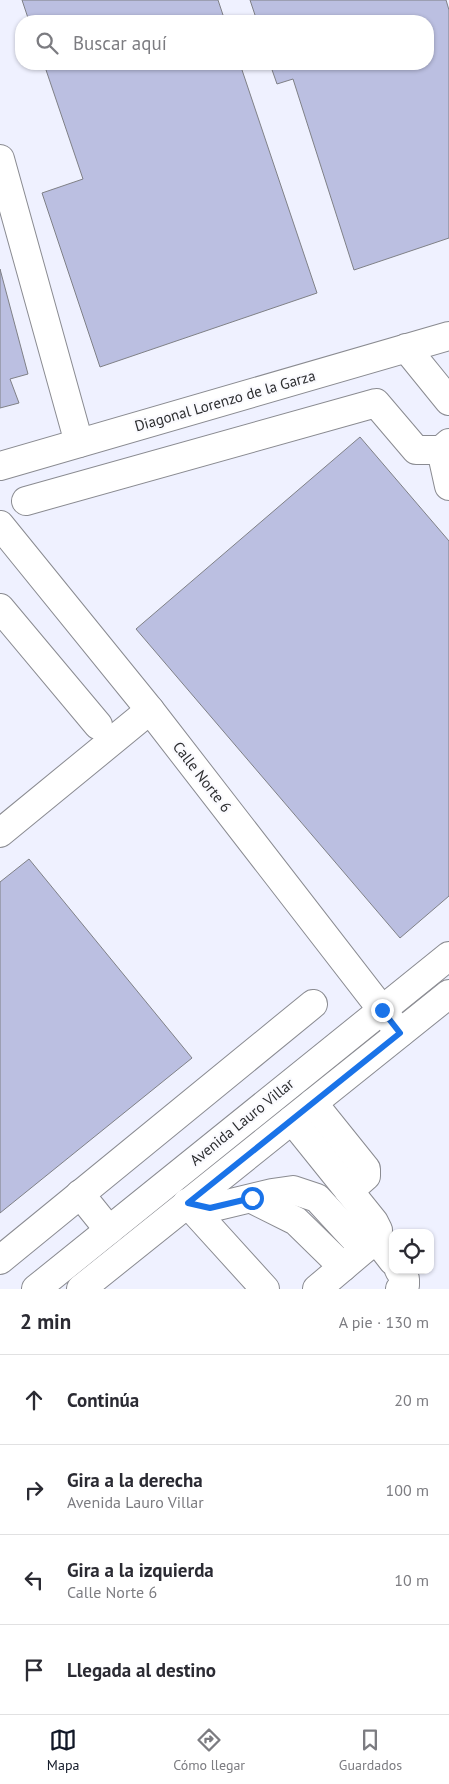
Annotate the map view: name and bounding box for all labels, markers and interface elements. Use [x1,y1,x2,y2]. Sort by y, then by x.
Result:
search box [15,15,434,70]
icon: search [33,29,61,57]
text: Buscar aquí [73,31,167,55]
street label: Diagonal Lorenzo de la Garza [132,366,317,435]
street label: Calle Norte 6 [169,738,236,816]
route end [371,999,394,1022]
street label: Avenida Lauro Villar [186,1074,297,1169]
route start [241,1187,264,1210]
map controls [389,1229,434,1274]
button: locate [389,1229,434,1274]
text: 2 min [20,1308,71,1335]
text: A pie · 130 m [339,1312,429,1332]
icon: ahead [20,1386,48,1414]
text: Continúa [67,1388,139,1412]
text: 20 m [394,1390,429,1410]
text: Gira a la derecha [67,1468,203,1492]
icon: right [20,1476,48,1504]
text: 100 m [386,1480,429,1500]
text: Avenida Lauro Villar [67,1492,204,1512]
text: Gira a la izquierda [67,1558,214,1582]
icon: left [20,1566,48,1594]
text: 10 m [394,1570,429,1590]
text: Calle Norte 6 [67,1582,157,1602]
icon: arrive [20,1656,48,1684]
text: Llegada al destino [67,1658,216,1682]
tab: Mapa [47,1726,79,1774]
tab: Cómo llegar [173,1726,245,1774]
tab: Guardados [339,1726,402,1774]

